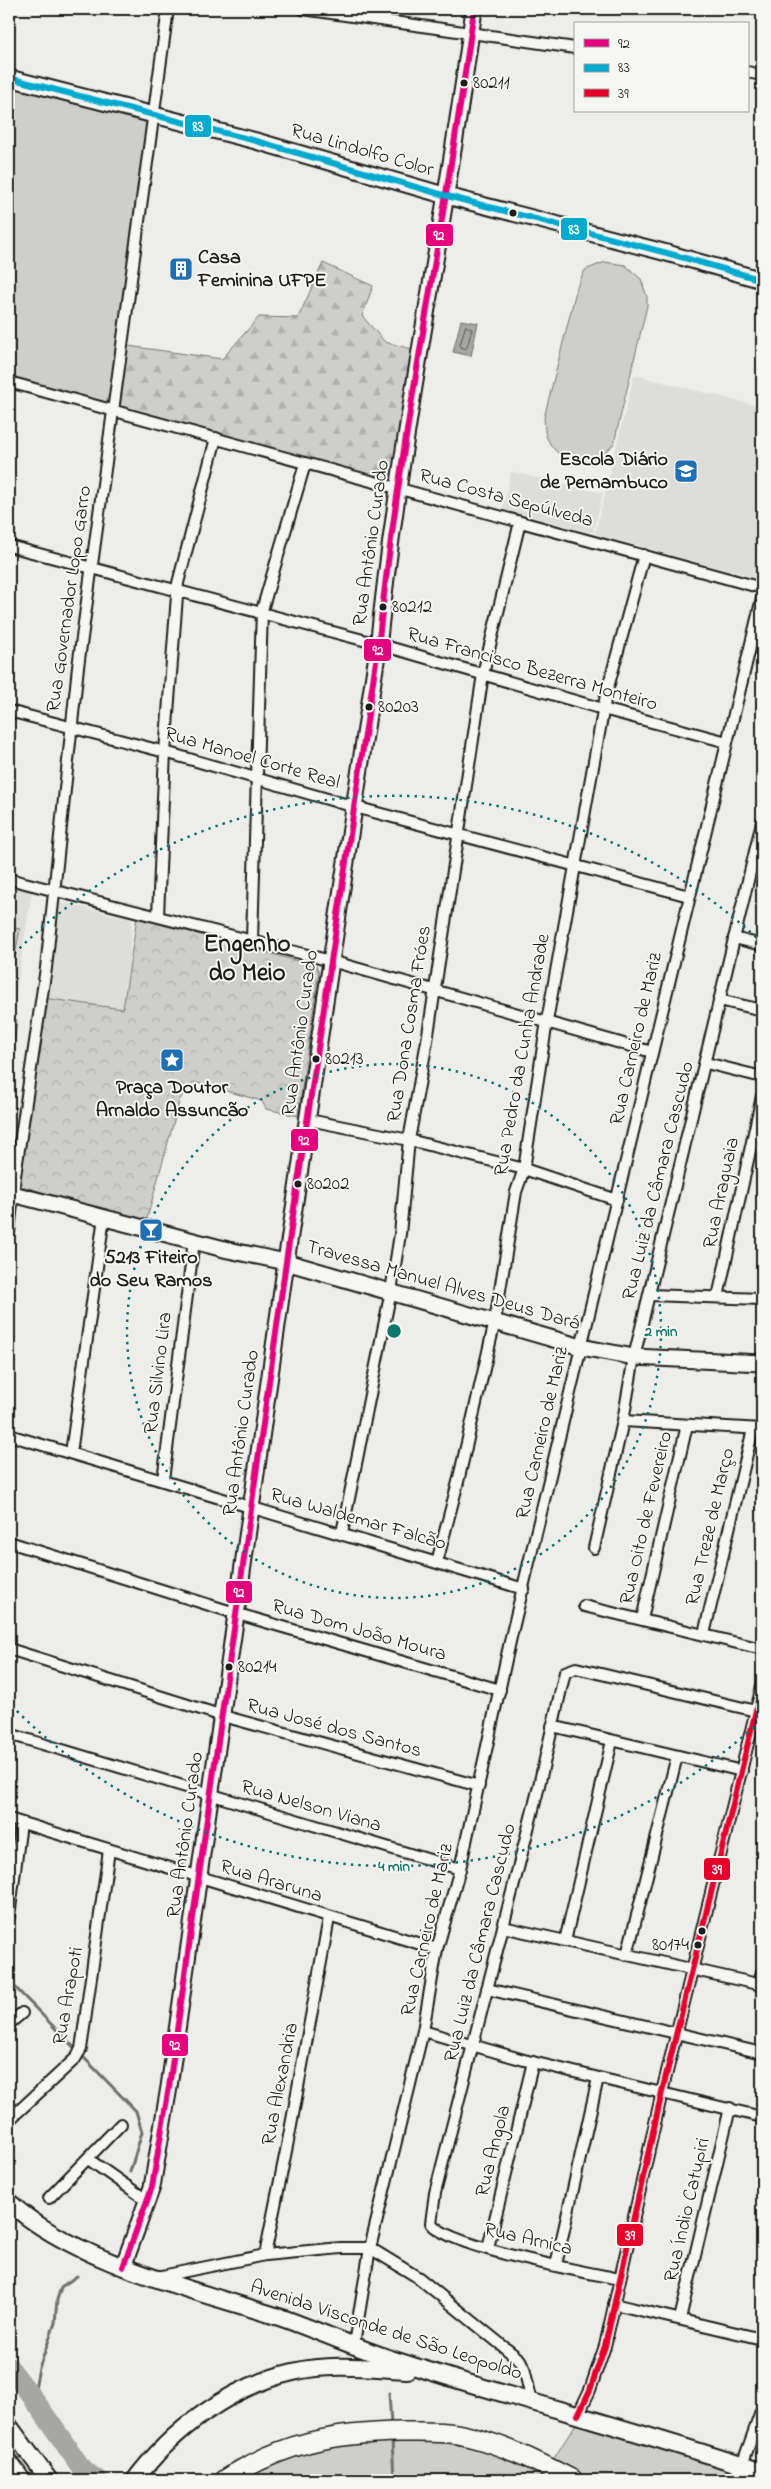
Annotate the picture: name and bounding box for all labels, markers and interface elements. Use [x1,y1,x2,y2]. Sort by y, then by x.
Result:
legend [574,22,748,112]
text: 92 [618,33,631,55]
text: 83 [618,57,630,79]
place label: 80211 [473,70,510,97]
marker: 80211 [459,78,469,88]
text: 39 [618,83,629,105]
line badge: 83 [184,114,212,138]
text: 83 [191,117,204,138]
street label: Rua Lindolfo Color [287,117,438,186]
unlabelled marker [508,208,518,218]
line badge: 83 [560,217,588,241]
text: 83 [567,220,580,241]
line badge: 92 [425,223,454,247]
text: 92 [432,226,445,247]
place label: Casa Feminina UFPE [197,244,326,296]
building icon: Casa Feminina UFPE [168,256,194,282]
place label: Escola Diário de Pernambuco [540,446,668,498]
street label: Rua Antônio Curado [346,458,398,628]
school or university icon: Escola Diário de Pernambuco [673,458,699,484]
street label: Rua Costa Sepúlveda [416,462,596,536]
street label: Rua Governador Lopo Garro [40,484,100,714]
place label: 80212 [392,594,432,621]
marker: 80212 [378,602,388,612]
street label: Rua Francisco Bezerra Monteiro [403,620,661,720]
line badge: 92 [363,638,392,662]
text: 92 [371,641,384,662]
place label: 80203 [378,694,419,721]
marker: 80203 [364,702,374,712]
street label: Rua Manoel Corte Real [161,720,343,798]
street label: Rua Dona Cosma Fróes [380,923,440,1125]
district label: Engenho do Meio [203,927,291,992]
street label: Rua Pedro da Cunha Andrade [487,932,559,1178]
street label: Rua Antônio Curado [275,948,327,1118]
street label: Rua Carneiro de Mariz [603,949,671,1128]
place label: 80213 [325,1046,364,1073]
place icon: Praça Doutor Arnaldo Assuncão [159,1047,185,1073]
marker: 80213 [311,1054,321,1064]
street label: Rua Luiz da Câmara Cascudo [615,1059,703,1303]
place label: Praça Doutor Arnaldo Assuncão [96,1074,248,1126]
line badge: 92 [290,1128,319,1152]
text: 92 [297,1131,310,1152]
street label: Rua Araguaia [696,1135,749,1252]
place label: 80202 [307,1171,349,1198]
marker: 80202 [293,1179,303,1189]
bar icon: 5213 Fiteiro do Seu Ramos [138,1217,164,1243]
street label: Travessa Manuel Alves Deus Dará [303,1233,583,1339]
place label: 5213 Fiteiro do Seu Ramos [90,1244,212,1296]
street label: Rua Silvino Lira [137,1310,181,1436]
text: 2 min [644,1321,678,1343]
centre of rings [385,1322,403,1340]
street label: Rua Carneiro de Mariz [509,1343,577,1522]
street label: Rua Antônio Curado [216,1348,268,1518]
street label: Rua Oito de Fevereiro [613,1429,681,1607]
street label: Rua Treze de Março [679,1445,743,1609]
street label: Rua Waldemar Falcão [266,1481,450,1559]
line badge: 92 [225,1580,253,1604]
text: 92 [232,1583,245,1604]
street label: Rua Dom João Moura [268,1592,450,1670]
place label: 80214 [238,1654,277,1681]
marker: 80214 [224,1662,234,1672]
street label: Rua José dos Santos [243,1692,425,1766]
street label: Rua Antônio Curado [160,1750,212,1920]
street label: Rua Nelson Viana [237,1773,385,1841]
street label: Rua Luiz da Câmara Cascudo [437,1821,525,2065]
street label: Rua Carneiro de Mariz [394,1840,462,2019]
street label: Rua Araruna [216,1853,326,1911]
text: 4 min [377,1856,410,1878]
line badge: 39 [703,1857,731,1881]
text: 39 [711,1860,723,1881]
unlabelled marker [697,1926,707,1936]
place label: 80174 [652,1932,689,1959]
marker: 80174 [693,1940,703,1950]
street label: Rua Arapoti [46,1945,92,2047]
street label: Rua Alexandria [255,2020,307,2148]
line badge: 92 [161,2033,189,2057]
text: 92 [168,2036,181,2057]
street label: Rua Angola [469,2102,520,2200]
street label: Rua Índio Catupiri [657,2135,719,2285]
street label: Rua Arnica [481,2216,575,2264]
line badge: 39 [616,2223,644,2247]
text: 39 [624,2226,636,2247]
street label: Avenida Visconde de São Leopoldo [246,2273,526,2389]

